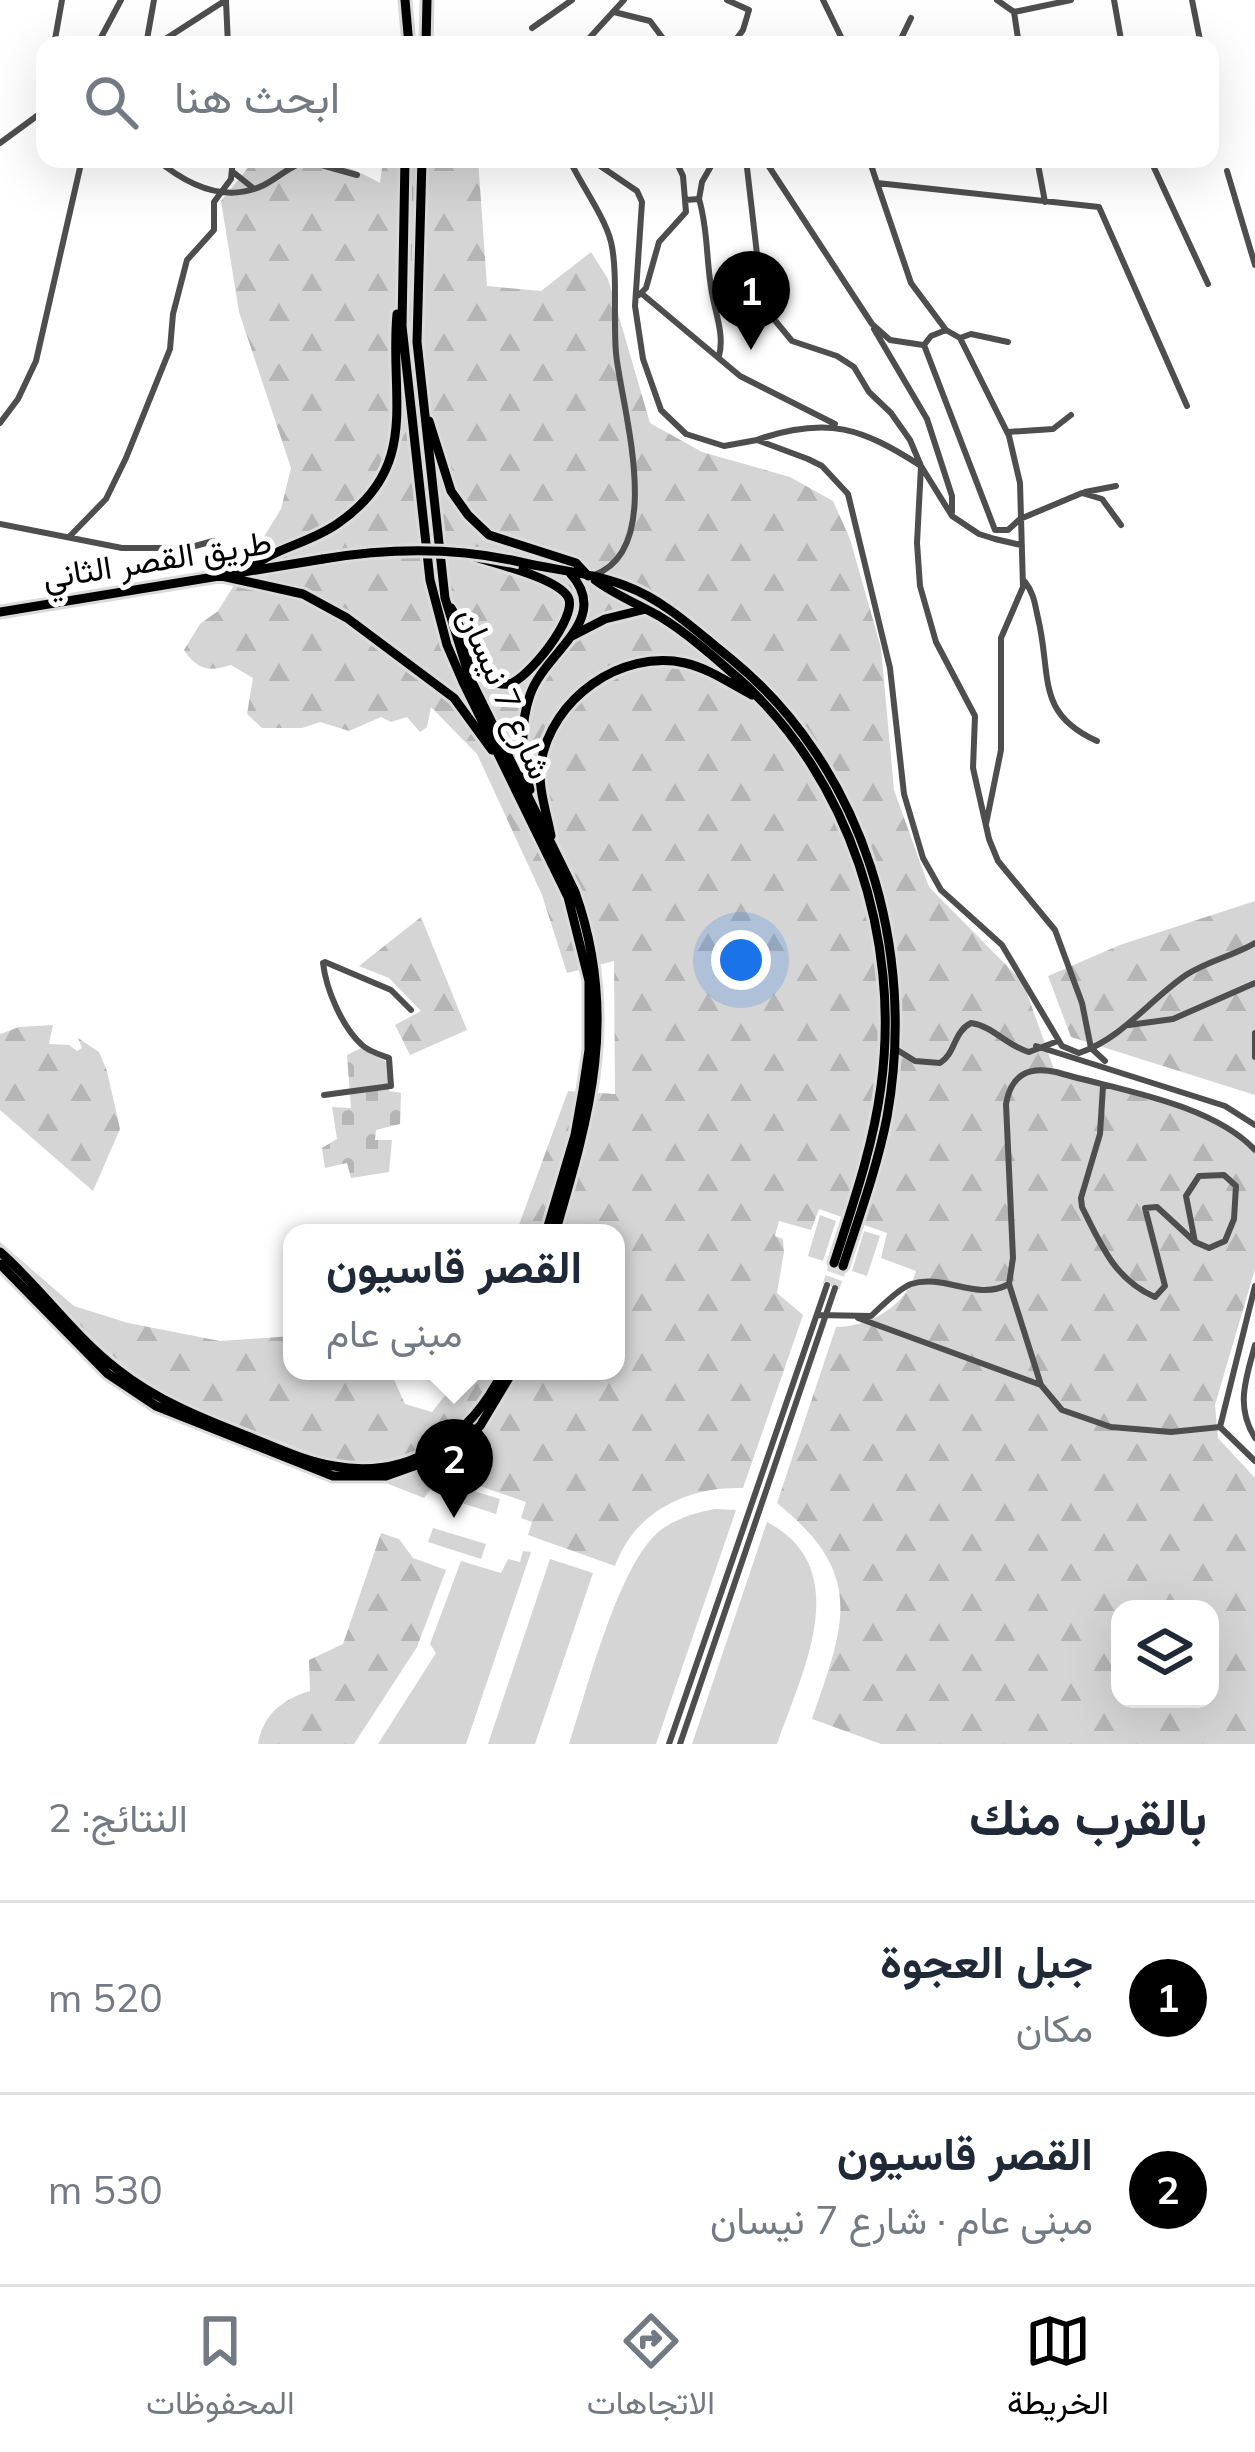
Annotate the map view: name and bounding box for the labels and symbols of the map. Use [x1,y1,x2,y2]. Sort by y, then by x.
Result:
pin: 1 [712,251,790,350]
street label: طريق القصر الثاني [40,520,275,604]
street label: شارع 7 نيسان [447,601,562,786]
your location [711,930,771,990]
pin: 2 [415,1419,493,1518]

